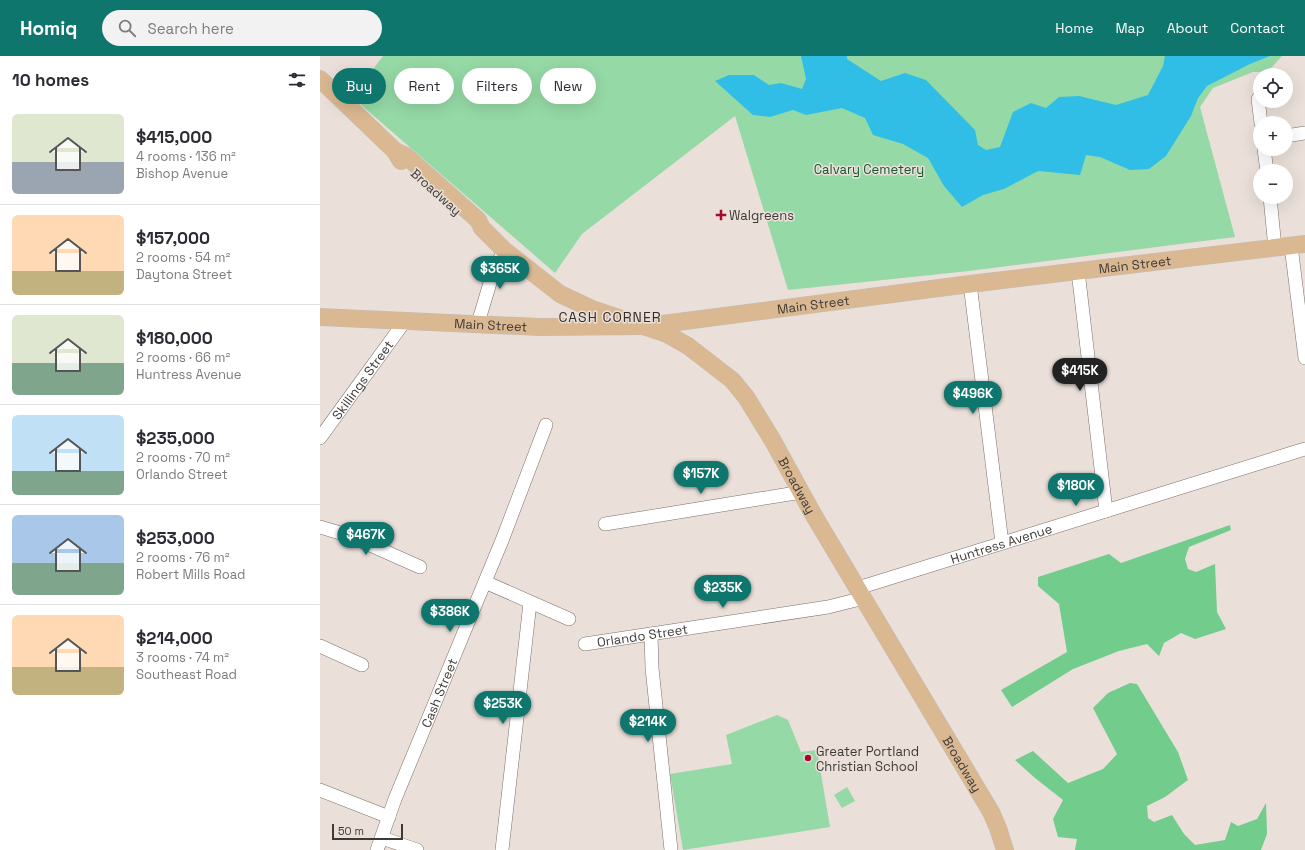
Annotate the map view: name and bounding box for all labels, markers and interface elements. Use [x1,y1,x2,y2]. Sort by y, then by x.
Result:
search box [102,10,382,46]
text: Homiq [20,16,78,41]
icon: search [116,17,138,39]
text: Search here [148,19,234,38]
text: Home [1055,19,1093,37]
text: Map [1115,19,1145,37]
text: About [1167,19,1208,37]
text: Contact [1230,19,1285,37]
chip: Buy [332,68,386,104]
chip: Rent [394,68,454,104]
chip: Filters [462,68,532,104]
chip: New [540,68,596,104]
map controls [1253,68,1293,204]
button: locate [1253,68,1293,108]
text: 10 homes [12,69,89,91]
icon: filters [286,69,308,91]
button: + [1253,116,1293,156]
text: $415,000 [136,126,212,148]
icon: home [44,130,92,178]
text: 4 rooms · 136 m² [136,148,236,165]
park label: Calvary Cemetery [814,161,924,178]
button: − [1253,164,1293,204]
text: Bishop Avenue [136,165,228,182]
street label: Broadway [407,165,465,219]
place label: Walgreens [729,207,794,224]
marker: Walgreens [716,210,726,220]
text: $157,000 [136,227,210,249]
icon: home [44,231,92,279]
text: 2 rooms · 54 m² [136,249,230,266]
street label: Main Street [1098,252,1172,277]
pin: $365K [472,256,528,290]
text: $365K [480,260,520,277]
text: Daytona Street [136,266,232,283]
street label: Main Street [776,291,851,318]
district label: CASH CORNER [558,308,662,326]
street label: Main Street [454,315,528,335]
text: $180,000 [136,327,213,349]
icon: home [44,331,92,379]
street label: Skillings Street [328,337,397,423]
text: 2 rooms · 66 m² [136,349,230,366]
pin: $415K [1052,358,1108,392]
text: $415K [1061,362,1099,379]
text: Huntress Avenue [136,366,241,383]
pin: $496K [945,381,1001,415]
text: $496K [953,385,993,402]
text: $235,000 [136,427,215,449]
icon: home [44,431,92,479]
text: 2 rooms · 70 m² [136,449,230,466]
street label: Broadway [775,454,820,517]
pin: $157K [673,461,729,495]
text: $157K [683,465,719,482]
text: Orlando Street [136,466,228,483]
pin: $180K [1048,473,1104,507]
text: $180K [1057,477,1095,494]
street label: Huntress Avenue [948,520,1054,567]
pin: $467K [338,522,394,556]
text: $467K [346,526,386,543]
text: $253,000 [136,527,215,549]
icon: home [44,531,92,579]
text: 2 rooms · 76 m² [136,549,230,566]
text: Robert Mills Road [136,566,245,583]
pin: $235K [695,575,751,609]
text: $235K [703,579,743,596]
pin: $386K [422,599,478,633]
text: $386K [430,603,470,620]
street label: Orlando Street [596,620,689,651]
text: $214,000 [136,627,213,649]
icon: home [44,631,92,679]
text: 3 rooms · 74 m² [136,649,229,666]
street label: Cash Street [417,655,461,730]
text: Southeast Road [136,666,237,683]
pin: $253K [475,691,531,725]
text: $253K [483,695,523,712]
pin: $214K [620,709,676,743]
text: $214K [629,713,667,730]
street label: Broadway [939,733,986,795]
place label: Greater Portland Christian School [816,743,919,775]
marker: Greater Portland Christian School [803,753,813,763]
scale bar [332,822,403,841]
text: 50 m [338,824,364,838]

